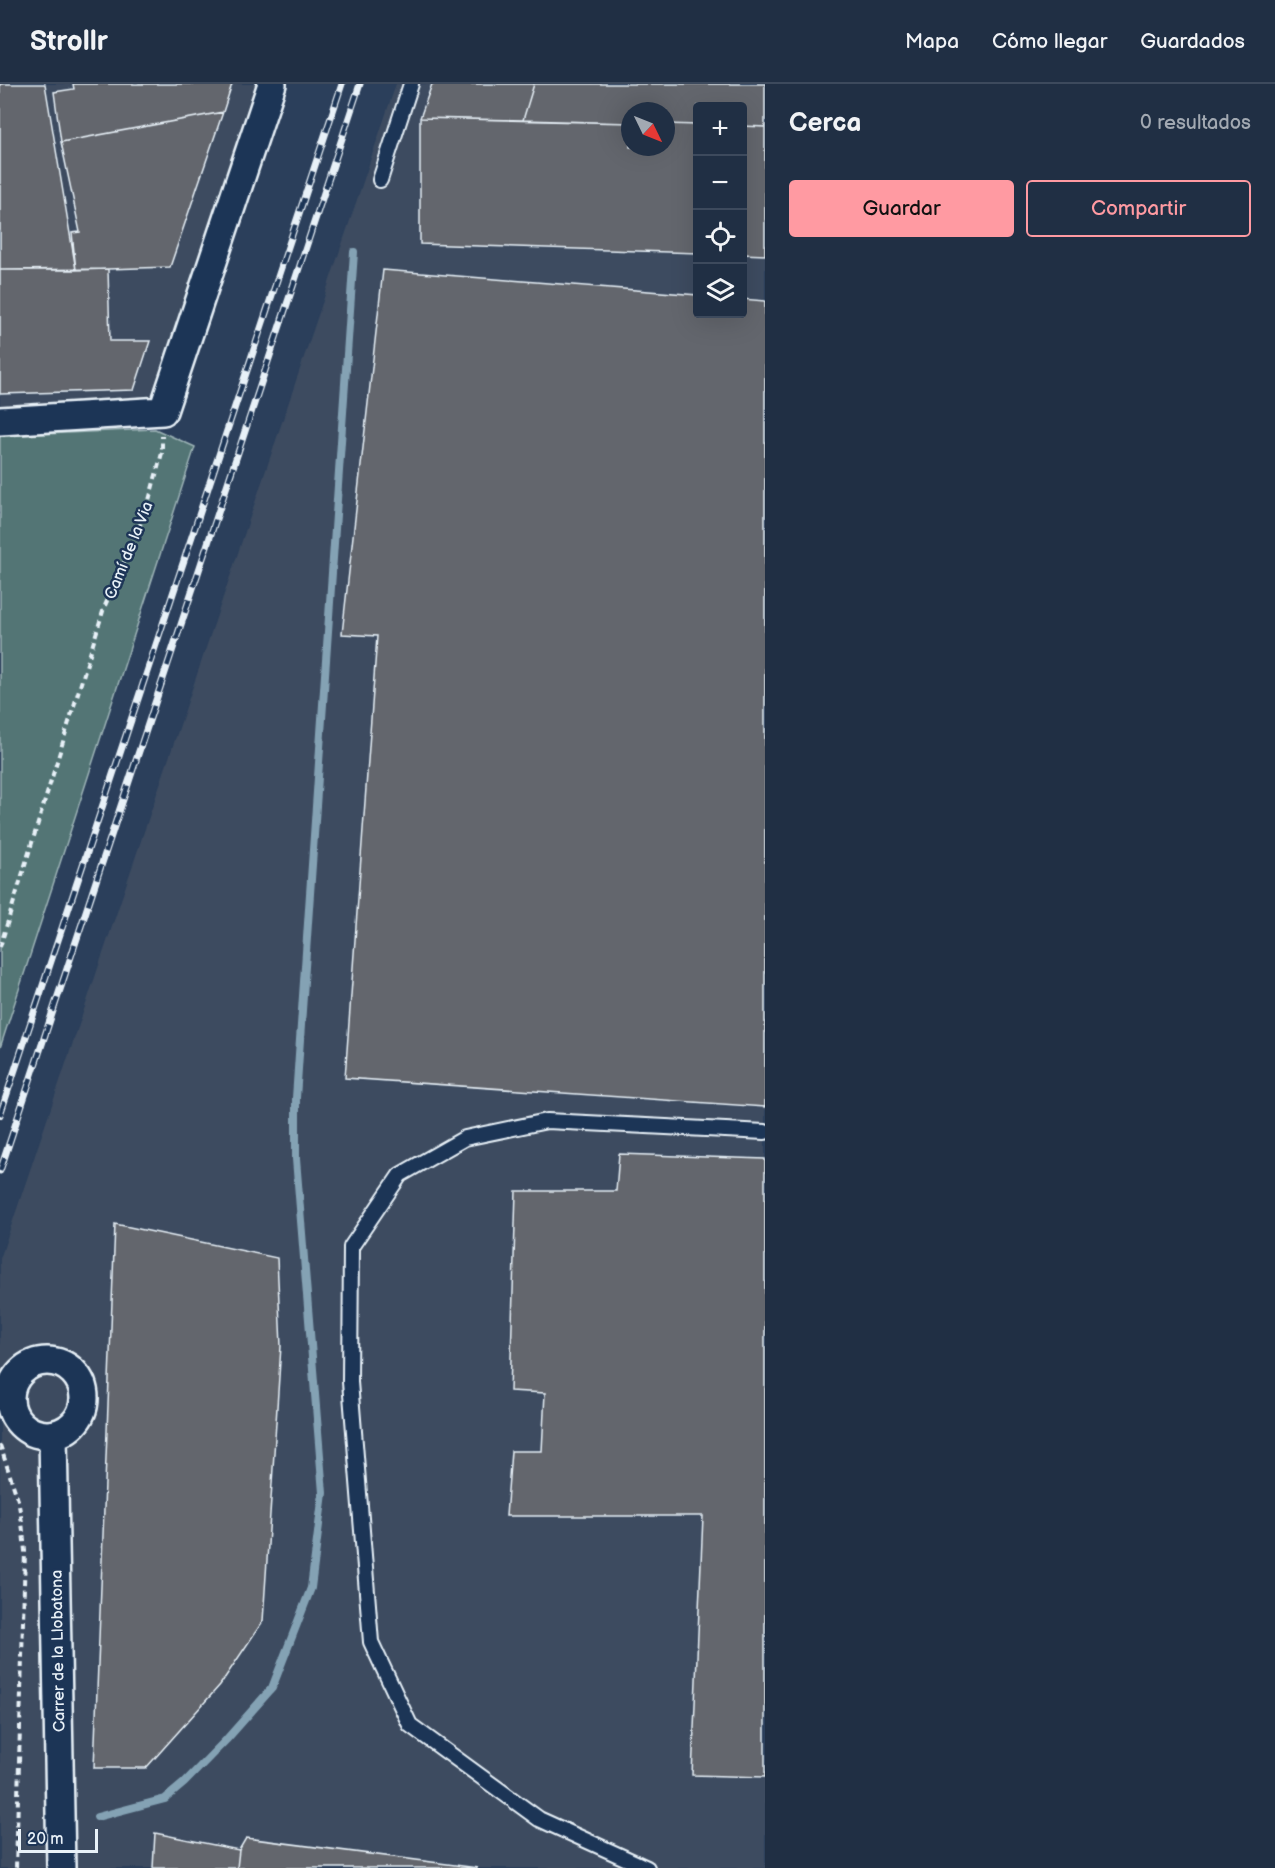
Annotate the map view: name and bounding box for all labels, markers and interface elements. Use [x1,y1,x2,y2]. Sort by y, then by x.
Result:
text: Strollr [30,25,108,58]
text: Mapa [905,29,959,54]
text: Cómo llegar [992,29,1107,54]
text: Guardados [1140,29,1245,54]
north arrow [621,102,675,156]
map controls [693,102,747,318]
button: + [693,102,747,156]
text: Cerca [789,108,861,139]
text: 0 resultados [1140,111,1251,135]
button: − [693,156,747,210]
button: Guardar [789,180,1014,237]
button: Compartir [1026,180,1251,237]
button: locate [693,210,747,264]
button: layers [693,264,747,318]
street label: Camí de la Via [101,499,158,602]
street label: Carrer de la Llobatona [48,1570,69,1732]
scale bar [18,1826,98,1854]
text: 20 m [27,1830,63,1849]

